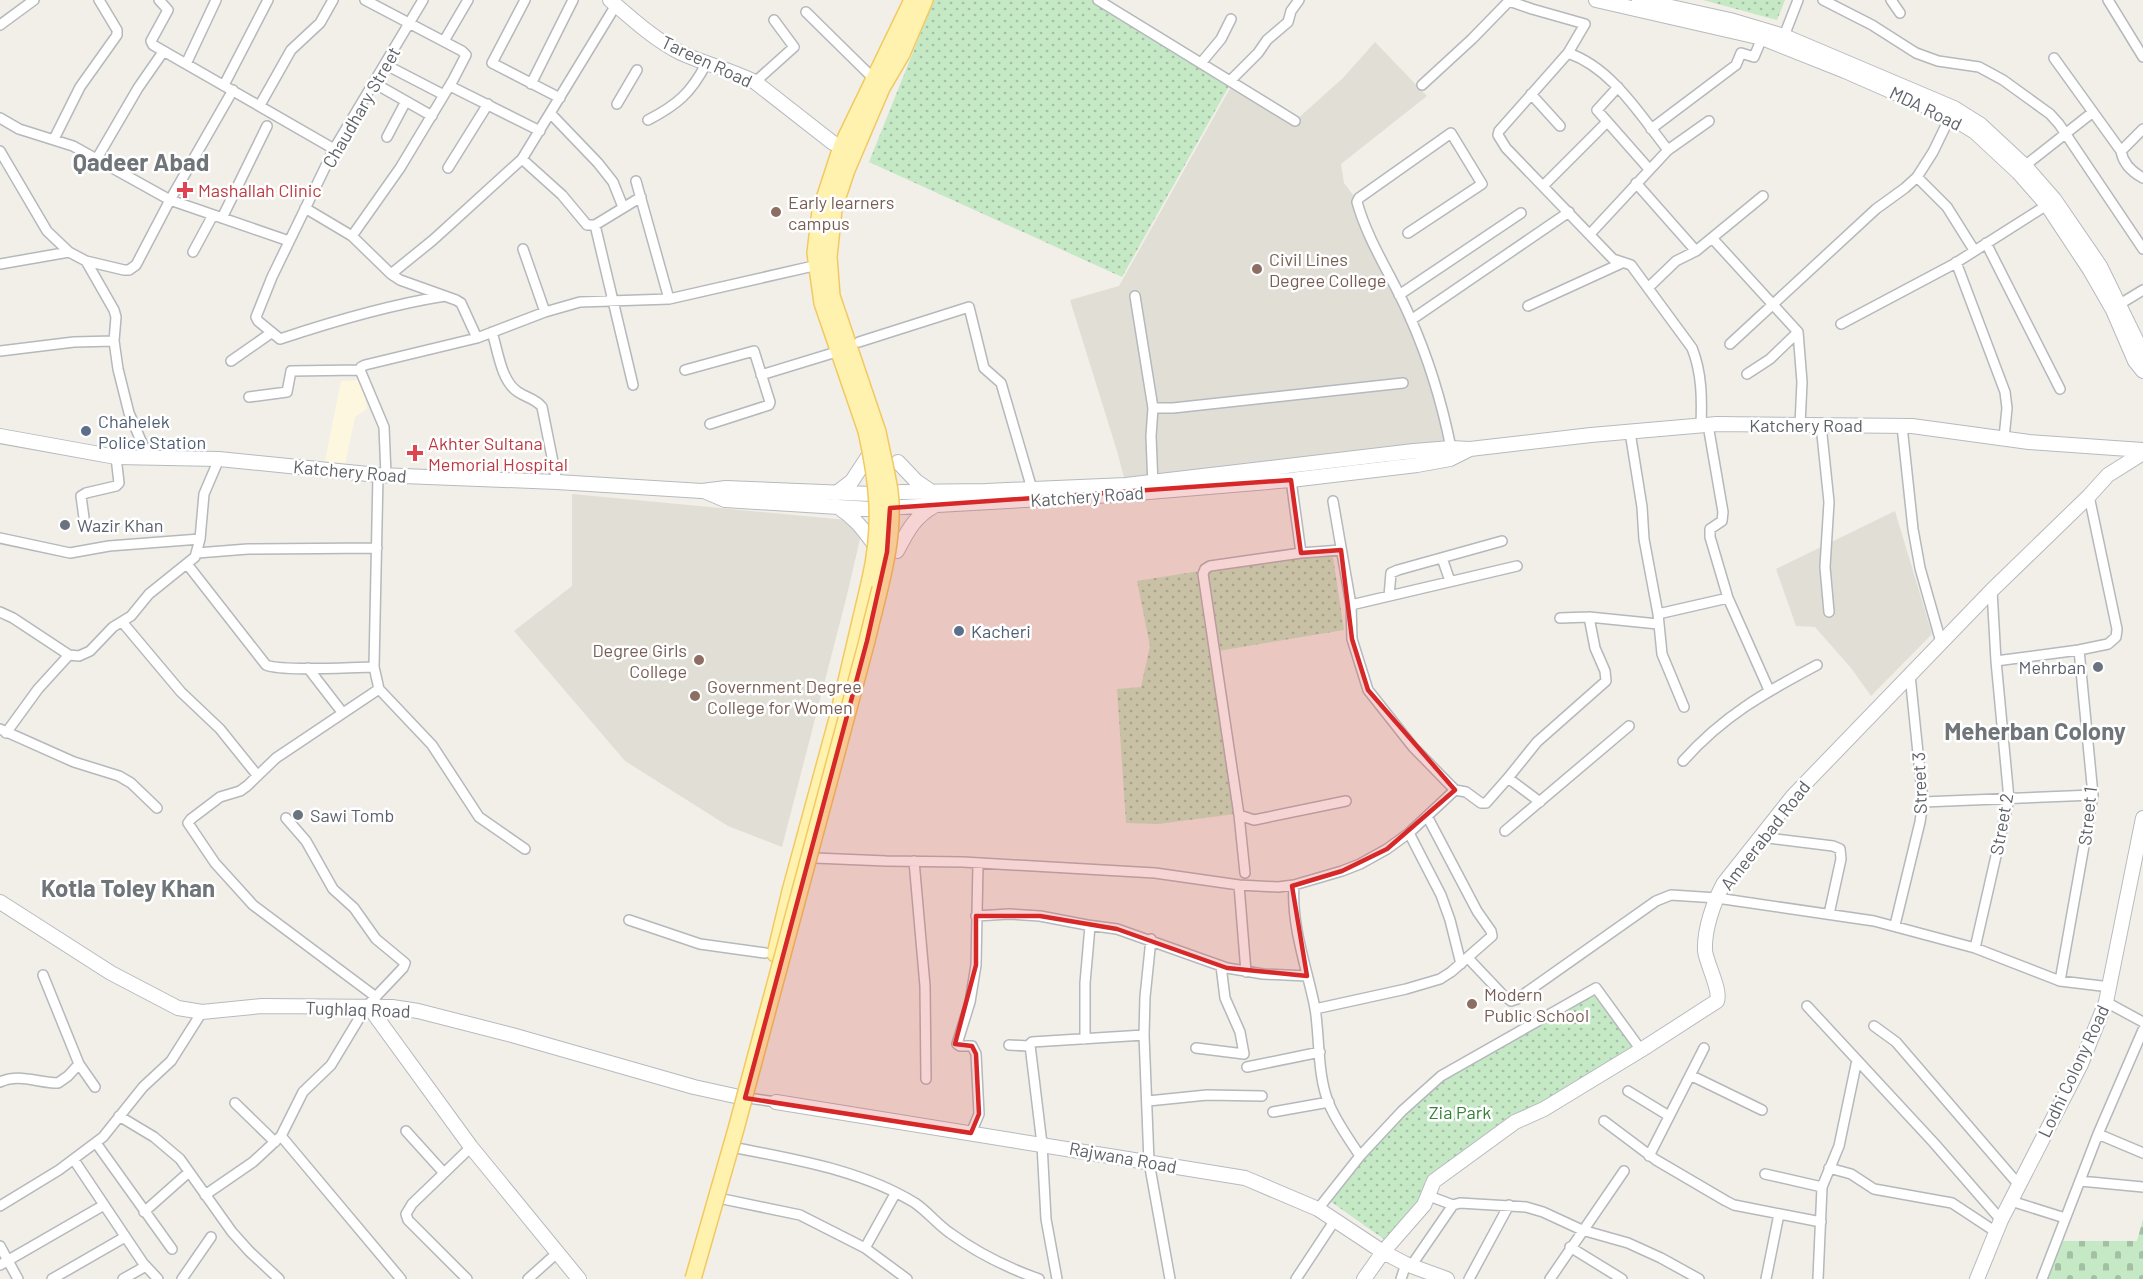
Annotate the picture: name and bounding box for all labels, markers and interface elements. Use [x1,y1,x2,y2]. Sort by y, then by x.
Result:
street label: Tareen Road [658,30,756,92]
street label: Chaudhary Street [317,42,405,172]
street label: MDA Road [1886,81,1966,135]
district label: Qadeer Abad [73,147,209,176]
place label: Mashallah Clinic [198,179,322,201]
marker: Mashallah Clinic [176,181,194,199]
place label: Early learners campus [788,191,894,234]
marker: Early learners campus [769,205,783,219]
place label: Civil Lines Degree College [1269,248,1386,291]
marker: Civil Lines Degree College [1250,262,1264,276]
place label: Chahelek Police Station [98,410,206,453]
street label: Katchery Road [1749,414,1863,436]
marker: Chahelek Police Station [79,424,93,438]
place label: Akhter Sultana Memorial Hospital [428,432,568,475]
marker: Akhter Sultana Memorial Hospital [406,444,424,462]
street label: Katchery Road [292,455,408,487]
street label: Katchery Road [1030,481,1144,511]
place label: Wazir Khan [77,514,164,536]
marker: Wazir Khan [58,518,72,532]
place label: Kacheri [971,620,1031,642]
marker: Kacheri [952,624,966,638]
place label: Degree Girls College [592,639,687,682]
marker: Degree Girls College [692,653,706,667]
place label: Mehrban [2019,656,2086,678]
marker: Mehrban [2091,660,2105,674]
place label: Government Degree College for Women [707,675,862,718]
marker: Government Degree College for Women [688,689,702,703]
district label: Meherban Colony [1944,716,2126,745]
street label: Street 3 [1907,752,1931,814]
street label: Ameerabad Road [1715,776,1815,894]
street label: Street 1 [2073,785,2101,847]
street label: Street 2 [1985,791,2017,857]
place label: Sawi Tomb [310,804,394,826]
marker: Sawi Tomb [291,808,305,822]
district label: Kotla Toley Khan [41,873,215,902]
place label: Modern Public School [1484,983,1589,1026]
street label: Tughlaq Road [305,996,411,1022]
marker: Modern Public School [1465,997,1479,1011]
street label: Lodhi Colony Road [2033,1001,2113,1141]
park label: Zia Park [1429,1101,1491,1123]
street label: Rajwana Road [1067,1137,1179,1177]

